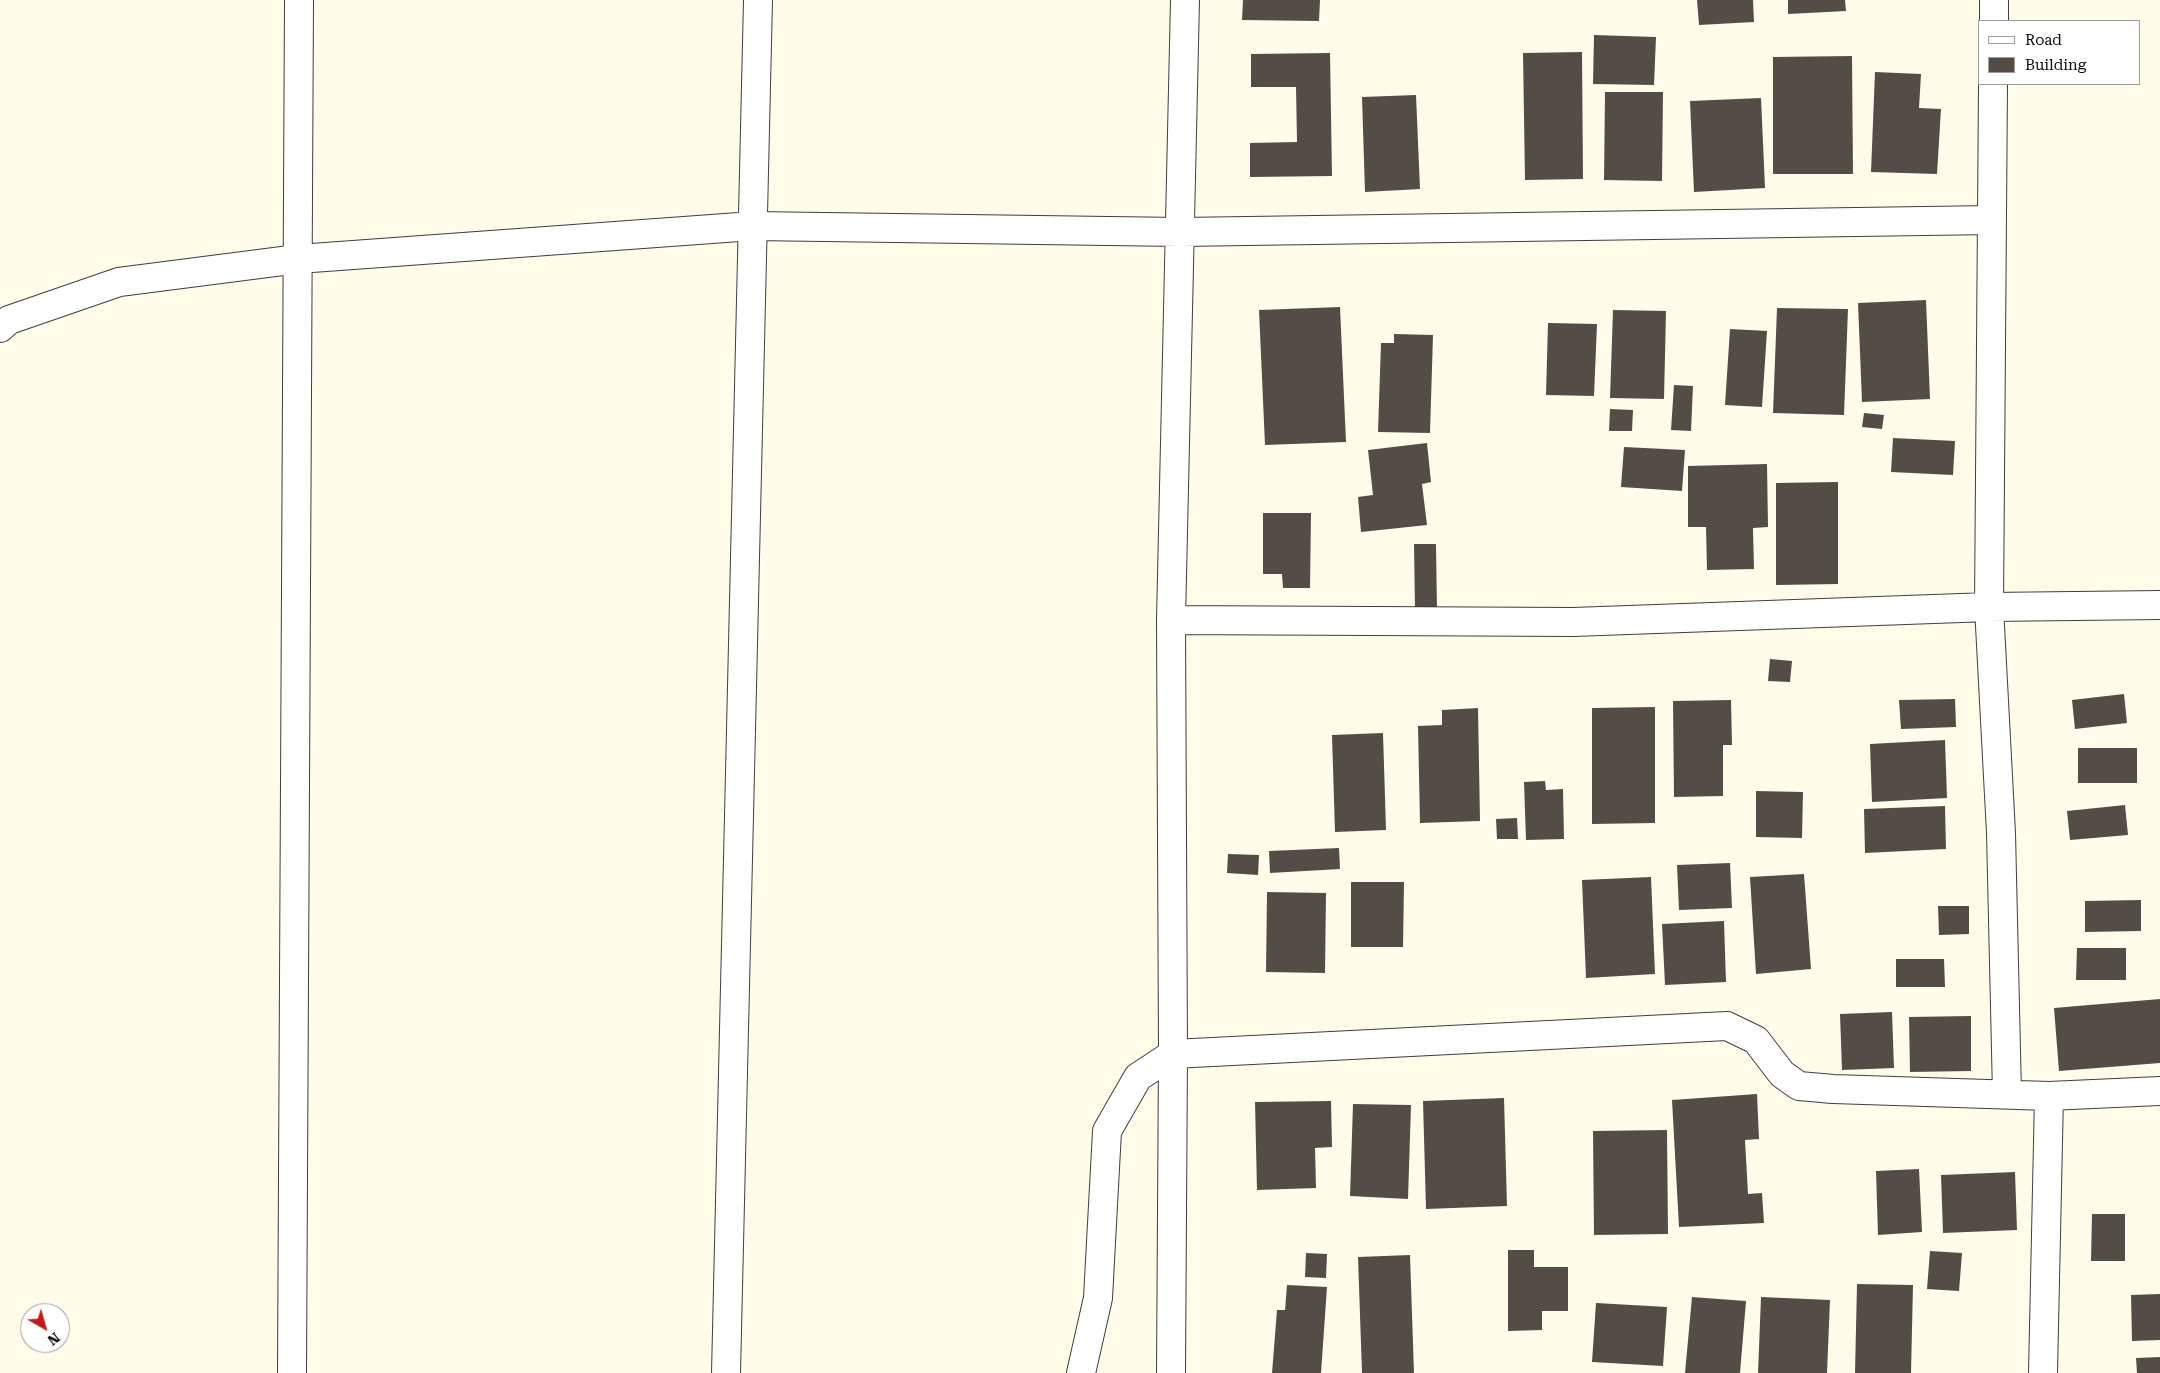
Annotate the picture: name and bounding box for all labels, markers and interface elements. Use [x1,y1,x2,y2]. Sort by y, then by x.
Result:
legend [1978,20,2140,85]
text: Road [2025,31,2062,49]
text: Building [2025,56,2086,74]
north arrow [20,1303,70,1353]
text: N [44,1329,63,1349]

